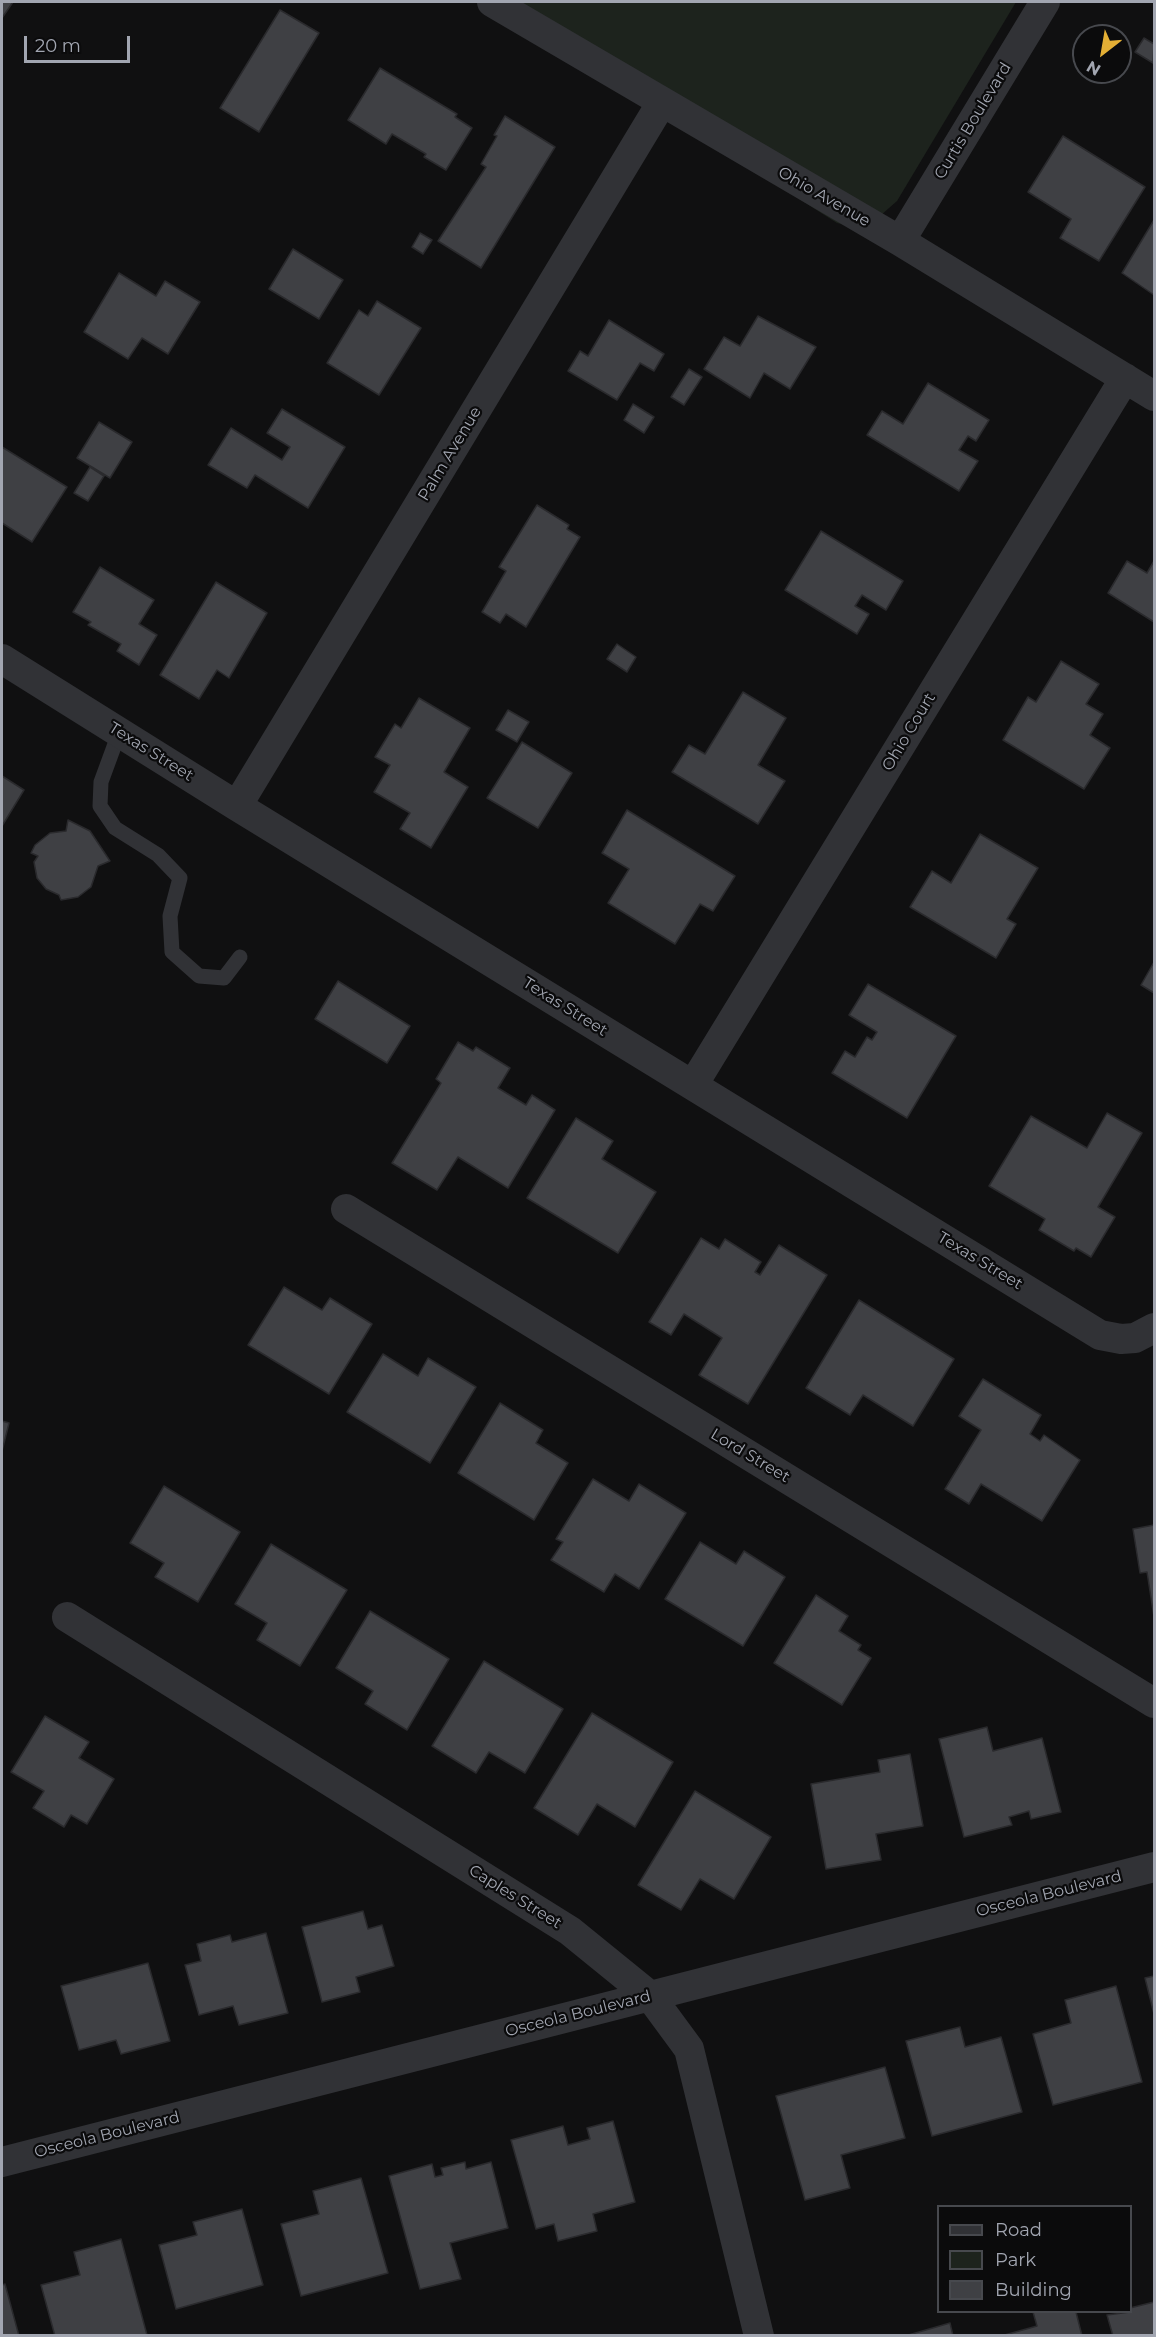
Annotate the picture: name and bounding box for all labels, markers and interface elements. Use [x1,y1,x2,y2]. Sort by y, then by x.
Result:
scale bar [27,24,134,62]
north arrow [1072,24,1132,84]
text: 20 m [35,35,81,57]
text: N [1083,57,1104,80]
street label: Curtis Boulevard [931,59,1015,183]
street label: Ohio Avenue [775,163,873,231]
street label: Palm Avenue [414,403,486,505]
street label: Ohio Court [878,689,940,775]
street label: Texas Street [105,718,197,786]
street label: Texas Street [519,973,611,1041]
street label: Texas Street [934,1228,1026,1294]
street label: Lord Street [707,1425,793,1487]
street label: Caples Street [465,1861,565,1933]
street label: Osceola Boulevard [974,1867,1124,1921]
street label: Osceola Boulevard [503,1987,653,2041]
street label: Osceola Boulevard [32,2108,182,2162]
legend [937,2205,1132,2313]
text: Road [995,2219,1042,2241]
text: Park [995,2249,1036,2271]
text: Building [995,2279,1072,2301]

